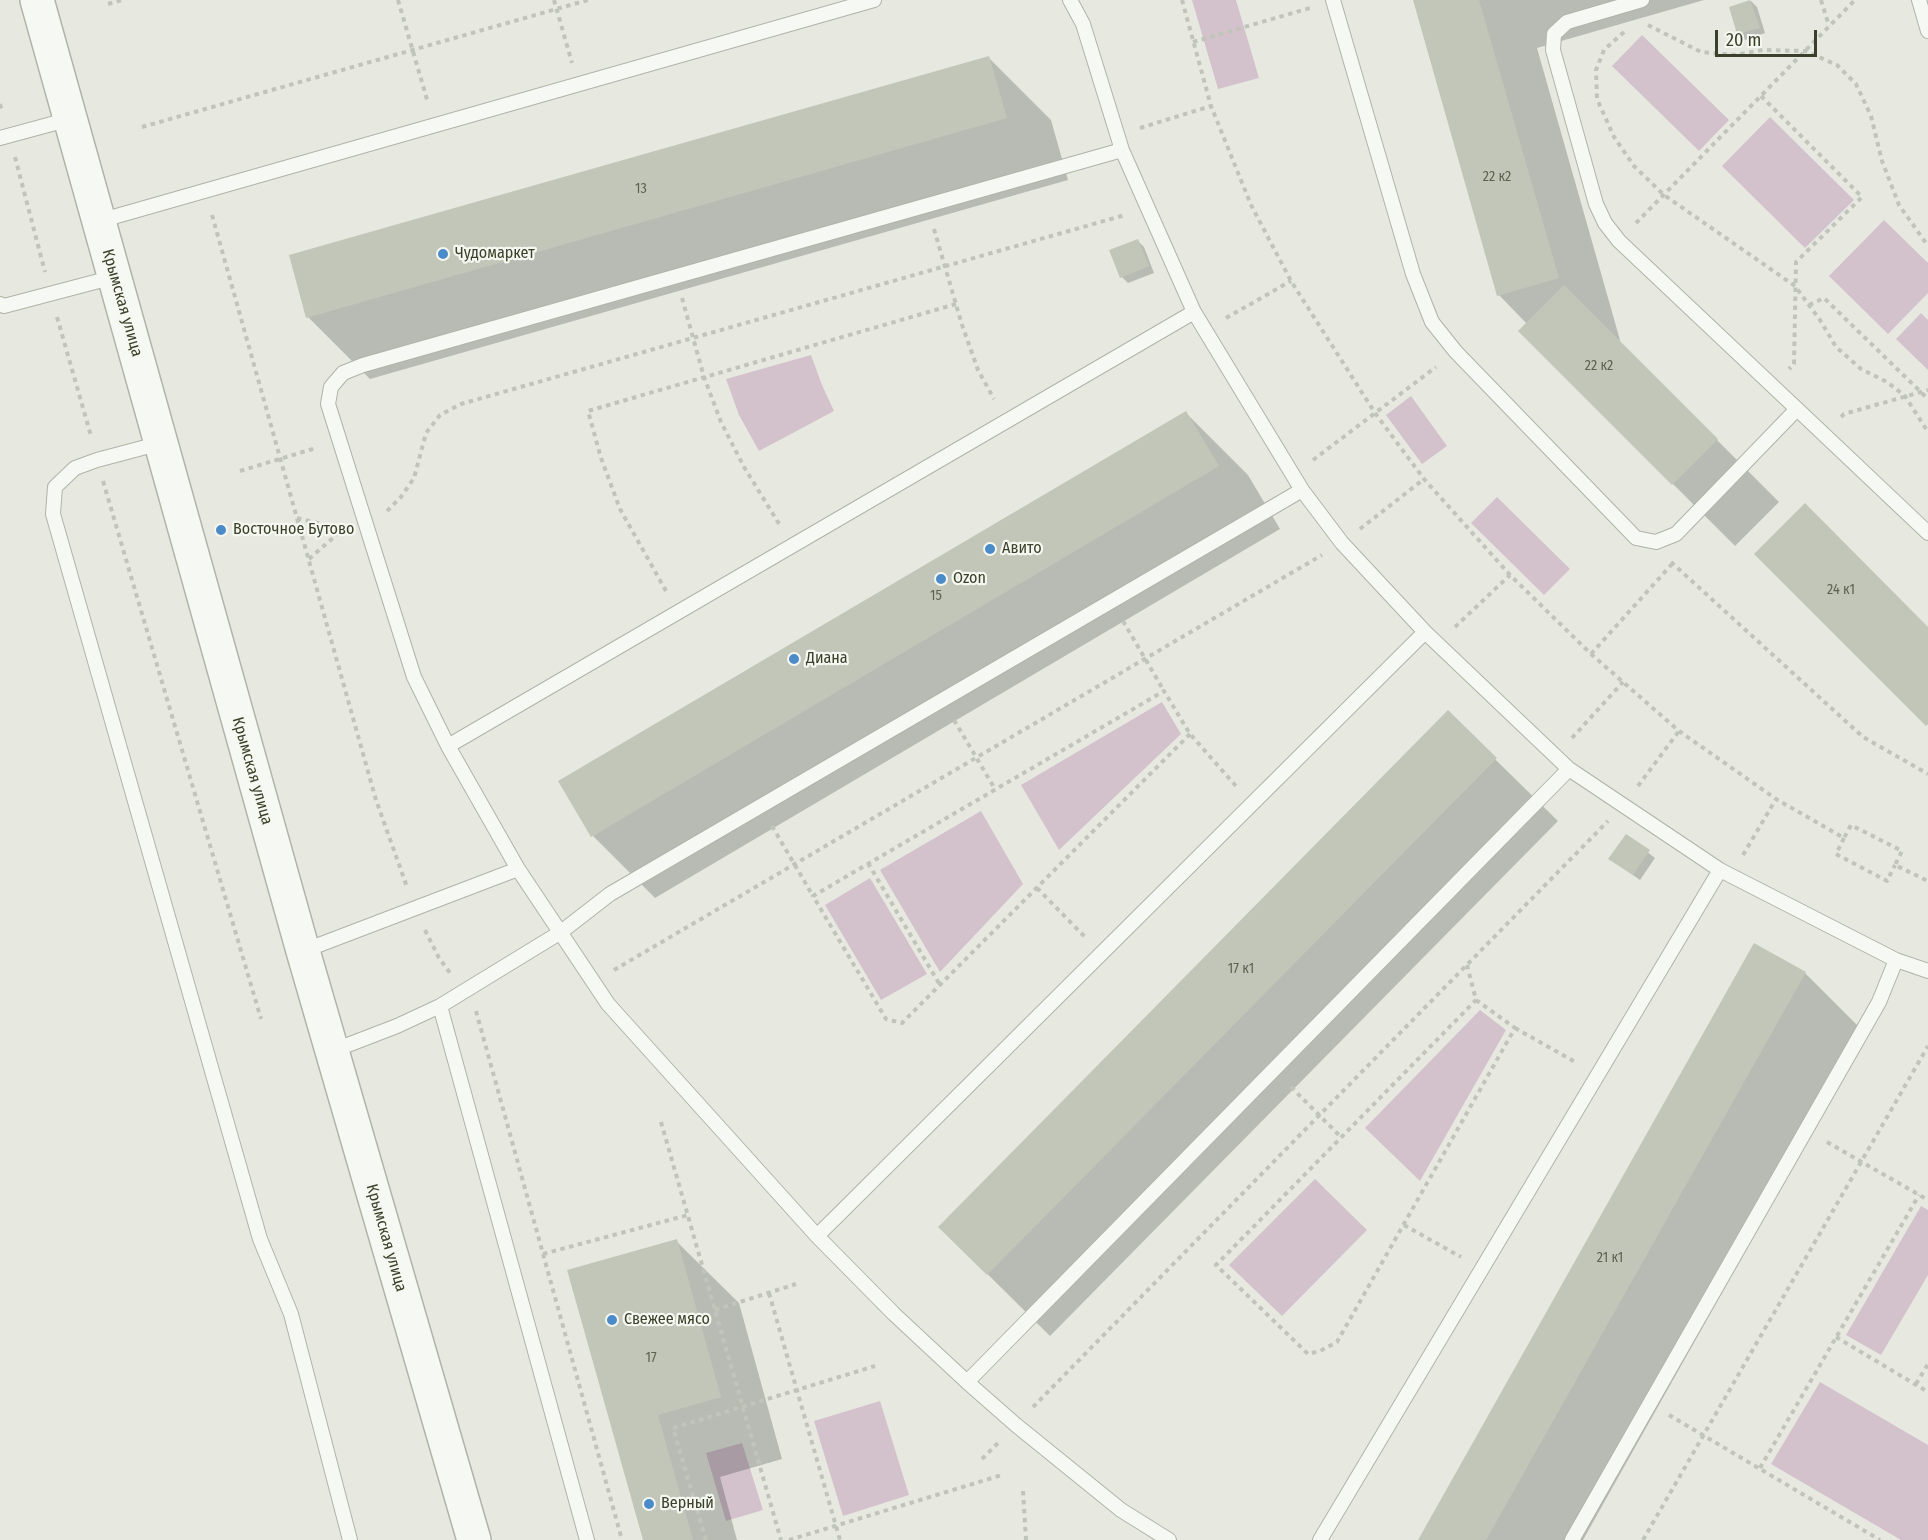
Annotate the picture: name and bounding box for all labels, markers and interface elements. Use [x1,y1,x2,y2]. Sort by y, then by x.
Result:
scale bar [1718,18,1820,56]
text: 20 m [1726,29,1761,51]
house number: 22 к2 [1483,169,1511,185]
house number: 13 [635,181,647,197]
place label: Чудомаркет [455,244,535,264]
street label: Крымская улица [97,247,147,359]
marker: Чудомаркет [436,247,450,261]
house number: 22 к2 [1585,358,1613,374]
place label: Восточное Бутово [233,520,354,540]
marker: Восточное Бутово [214,523,228,537]
place label: Авито [1002,539,1042,559]
marker: Авито [983,542,997,556]
place label: Ozon [953,569,986,589]
marker: Ozon [934,572,948,586]
house number: 24 к1 [1827,582,1855,598]
house number: 15 [930,588,942,604]
place label: Диана [806,649,848,669]
marker: Диана [787,652,801,666]
street label: Крымская улица [227,715,277,827]
house number: 17 к1 [1228,961,1254,977]
street label: Крымская улица [361,1182,411,1294]
house number: 21 к1 [1597,1250,1623,1266]
place label: Свежее мясо [624,1310,710,1330]
marker: Свежее мясо [605,1313,619,1327]
house number: 17 [645,1350,657,1366]
place label: Верный [661,1494,714,1514]
marker: Верный [642,1497,656,1511]

